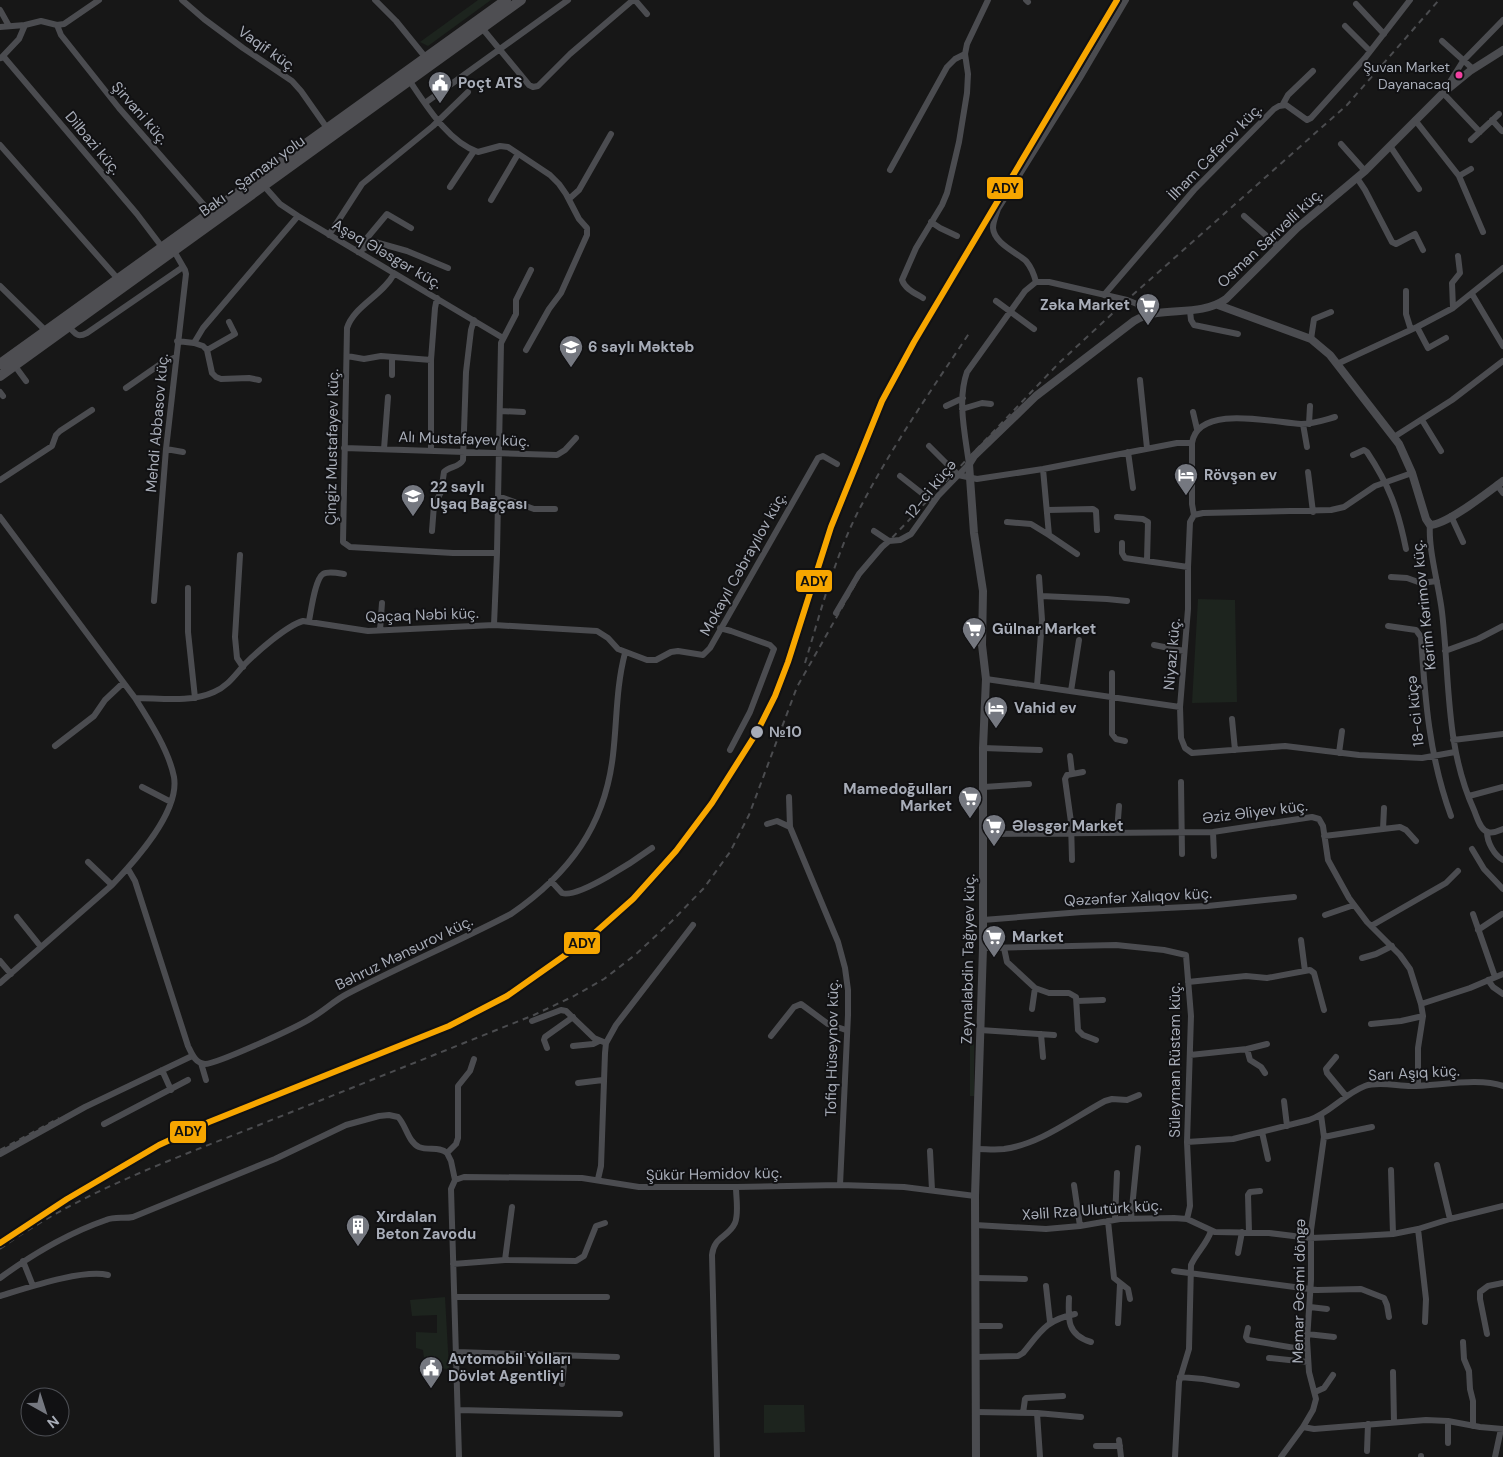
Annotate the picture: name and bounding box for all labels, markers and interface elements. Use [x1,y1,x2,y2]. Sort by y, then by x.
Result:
street label: Vaqif küç. [234,22,300,76]
place label: Şuvan Market Dayanacaq [1363,58,1450,93]
public building icon: Poçt ATS [427,70,453,104]
marker: Şuvan Market Dayanacaq [1454,70,1464,80]
place label: Poçt ATS [458,73,522,93]
street label: Şirvani küç. [107,77,173,149]
street label: İlham Cəfərov küç. [1164,99,1266,205]
street label: Dilbazi küç. [61,107,125,179]
street label: Bakı - Şamaxı yolu [195,131,309,221]
line badge: ADY [986,176,1024,200]
text: ADY [991,179,1019,197]
street label: Osman Sarıvəlli küç. [1213,184,1327,292]
street label: Aşəq Ələsgər küç. [328,214,446,294]
supermarket icon: Zəka Market [1135,292,1161,326]
place label: Zəka Market [1040,295,1130,315]
school or university icon: 6 saylı Məktəb [558,334,584,368]
place label: 6 saylı Məktəb [588,337,694,357]
street label: Mehdi Abbasov küç. [141,353,173,493]
street label: Çingiz Mustafayev küç. [321,369,343,525]
street label: Alı Mustafayev küç. [398,427,530,451]
street label: 12-ci küçə [901,455,961,523]
hotel icon: Rövşən ev [1173,462,1199,496]
place label: Rövşən ev [1204,465,1278,485]
place label: 22 saylı Uşaq Bağçası [430,477,527,514]
school or university icon: 22 saylı Uşaq Bağçası [400,483,426,517]
street label: Mokayıl Cəbrayılov küç. [695,489,791,639]
street label: Kərim Kərimov küç. [1407,539,1441,671]
line badge: ADY [795,569,833,593]
text: ADY [800,572,828,590]
street label: Qaçaq Nəbi küç. [365,603,479,627]
supermarket icon: Gülnar Market [961,616,987,650]
street label: Niyazi küç. [1159,617,1185,691]
place label: Gülnar Market [992,619,1096,639]
street label: 18-ci küçə [1401,674,1429,748]
hotel icon: Vahid ev [983,695,1009,729]
place label: Vahid ev [1014,698,1077,718]
place label: №10 [769,722,802,742]
marker: №10 [749,724,765,740]
place label: Mamedoğulları Market [843,779,952,816]
supermarket icon: Mamedoğulları Market [957,785,983,819]
street label: Əziz Əliyev küç. [1201,796,1309,828]
supermarket icon: Ələsgər Market [981,813,1007,847]
place label: Ələsgər Market [1012,816,1123,836]
street label: Zeynalabdin Tağıyev küç. [957,874,979,1044]
street label: Qəzənfər Xalıqov küç. [1064,883,1212,911]
street label: Bəhruz Mənsurov küç. [332,911,476,995]
supermarket icon: Market [981,924,1007,958]
place label: Market [1012,927,1064,947]
line badge: ADY [563,931,601,955]
text: ADY [568,934,596,952]
street label: Tofiq Hüseynov küç. [821,979,843,1117]
street label: Süleyman Rüstəm küç. [1165,982,1185,1138]
street label: Sarı Aşıq küç. [1368,1061,1460,1085]
line badge: ADY [169,1120,207,1144]
text: ADY [174,1122,202,1140]
street label: Şükür Həmidov küç. [646,1163,782,1185]
street label: Xəlil Rza Ulutürk küç. [1021,1195,1163,1225]
place label: Xırdalan Beton Zavodu [376,1207,476,1244]
building icon: Xırdalan Beton Zavodu [345,1213,371,1247]
street label: Memar Əcəmi döngə [1288,1218,1310,1364]
place label: Avtomobil Yolları Dövlət Agentliyi [448,1349,571,1386]
public building icon: Avtomobil Yolları Dövlət Agentliyi [418,1355,444,1389]
north arrow [20,1387,70,1437]
text: N [44,1412,63,1432]

